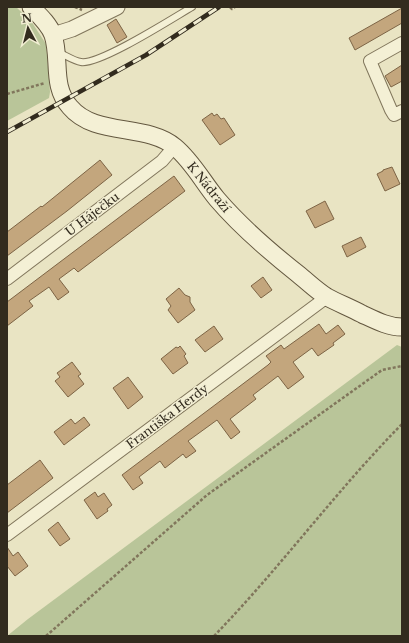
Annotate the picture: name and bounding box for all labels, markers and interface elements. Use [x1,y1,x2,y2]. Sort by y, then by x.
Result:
north arrow [8,8,48,48]
text: N [21,10,33,26]
street label: K Nádraží [184,159,235,216]
street label: U Háječku [62,189,122,239]
street label: Františka Herdy [123,380,211,452]

